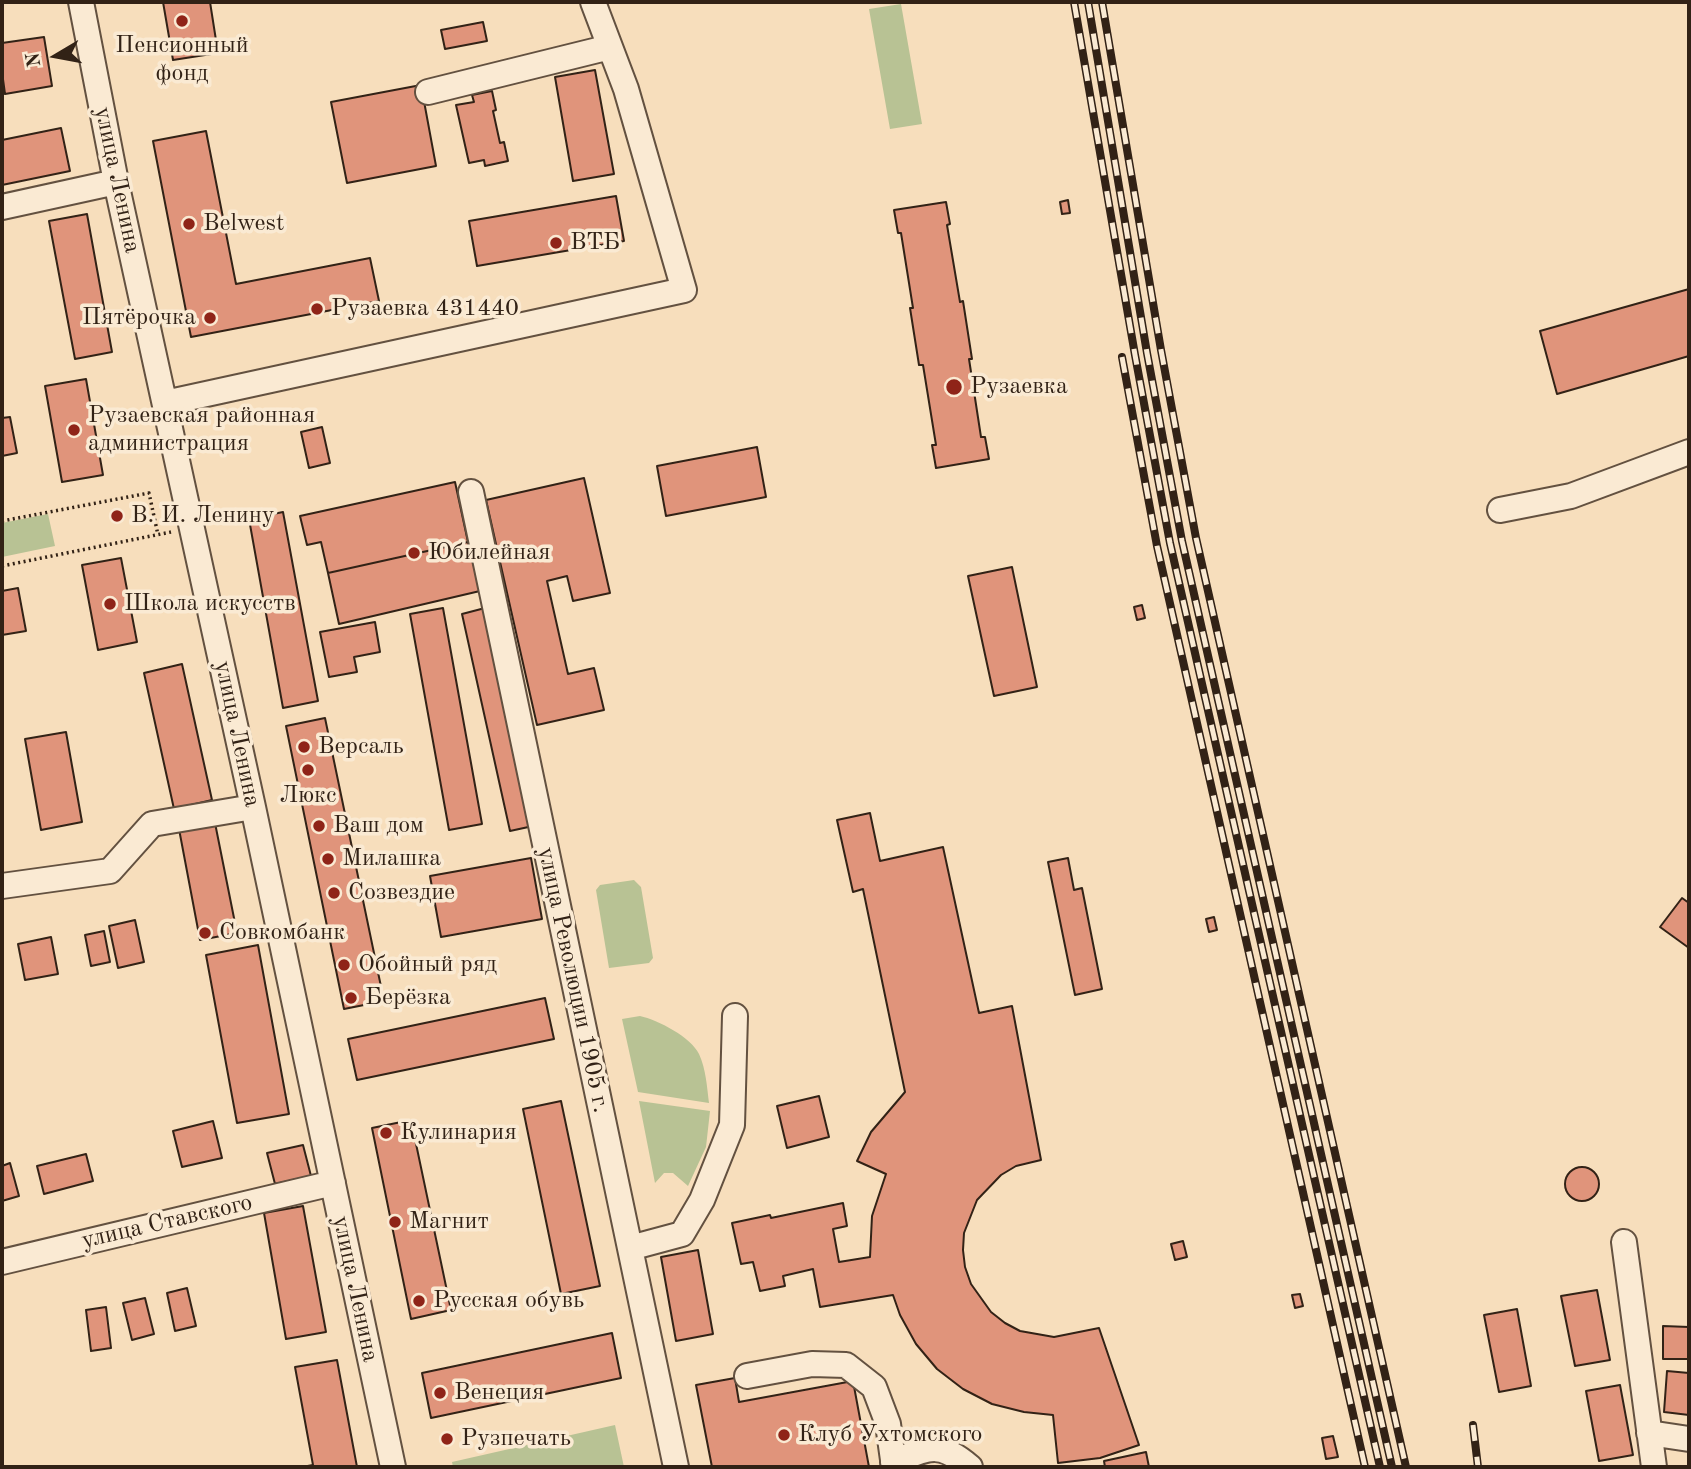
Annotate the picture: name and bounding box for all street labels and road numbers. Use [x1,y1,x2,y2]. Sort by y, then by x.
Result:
street label: улица Ленина [87,104,147,256]
street label: улица Ленина [207,658,267,810]
street label: улица Революции 1905 г. [531,845,615,1115]
street label: улица Ставского [79,1188,255,1256]
street label: улица Ленина [325,1213,385,1365]

